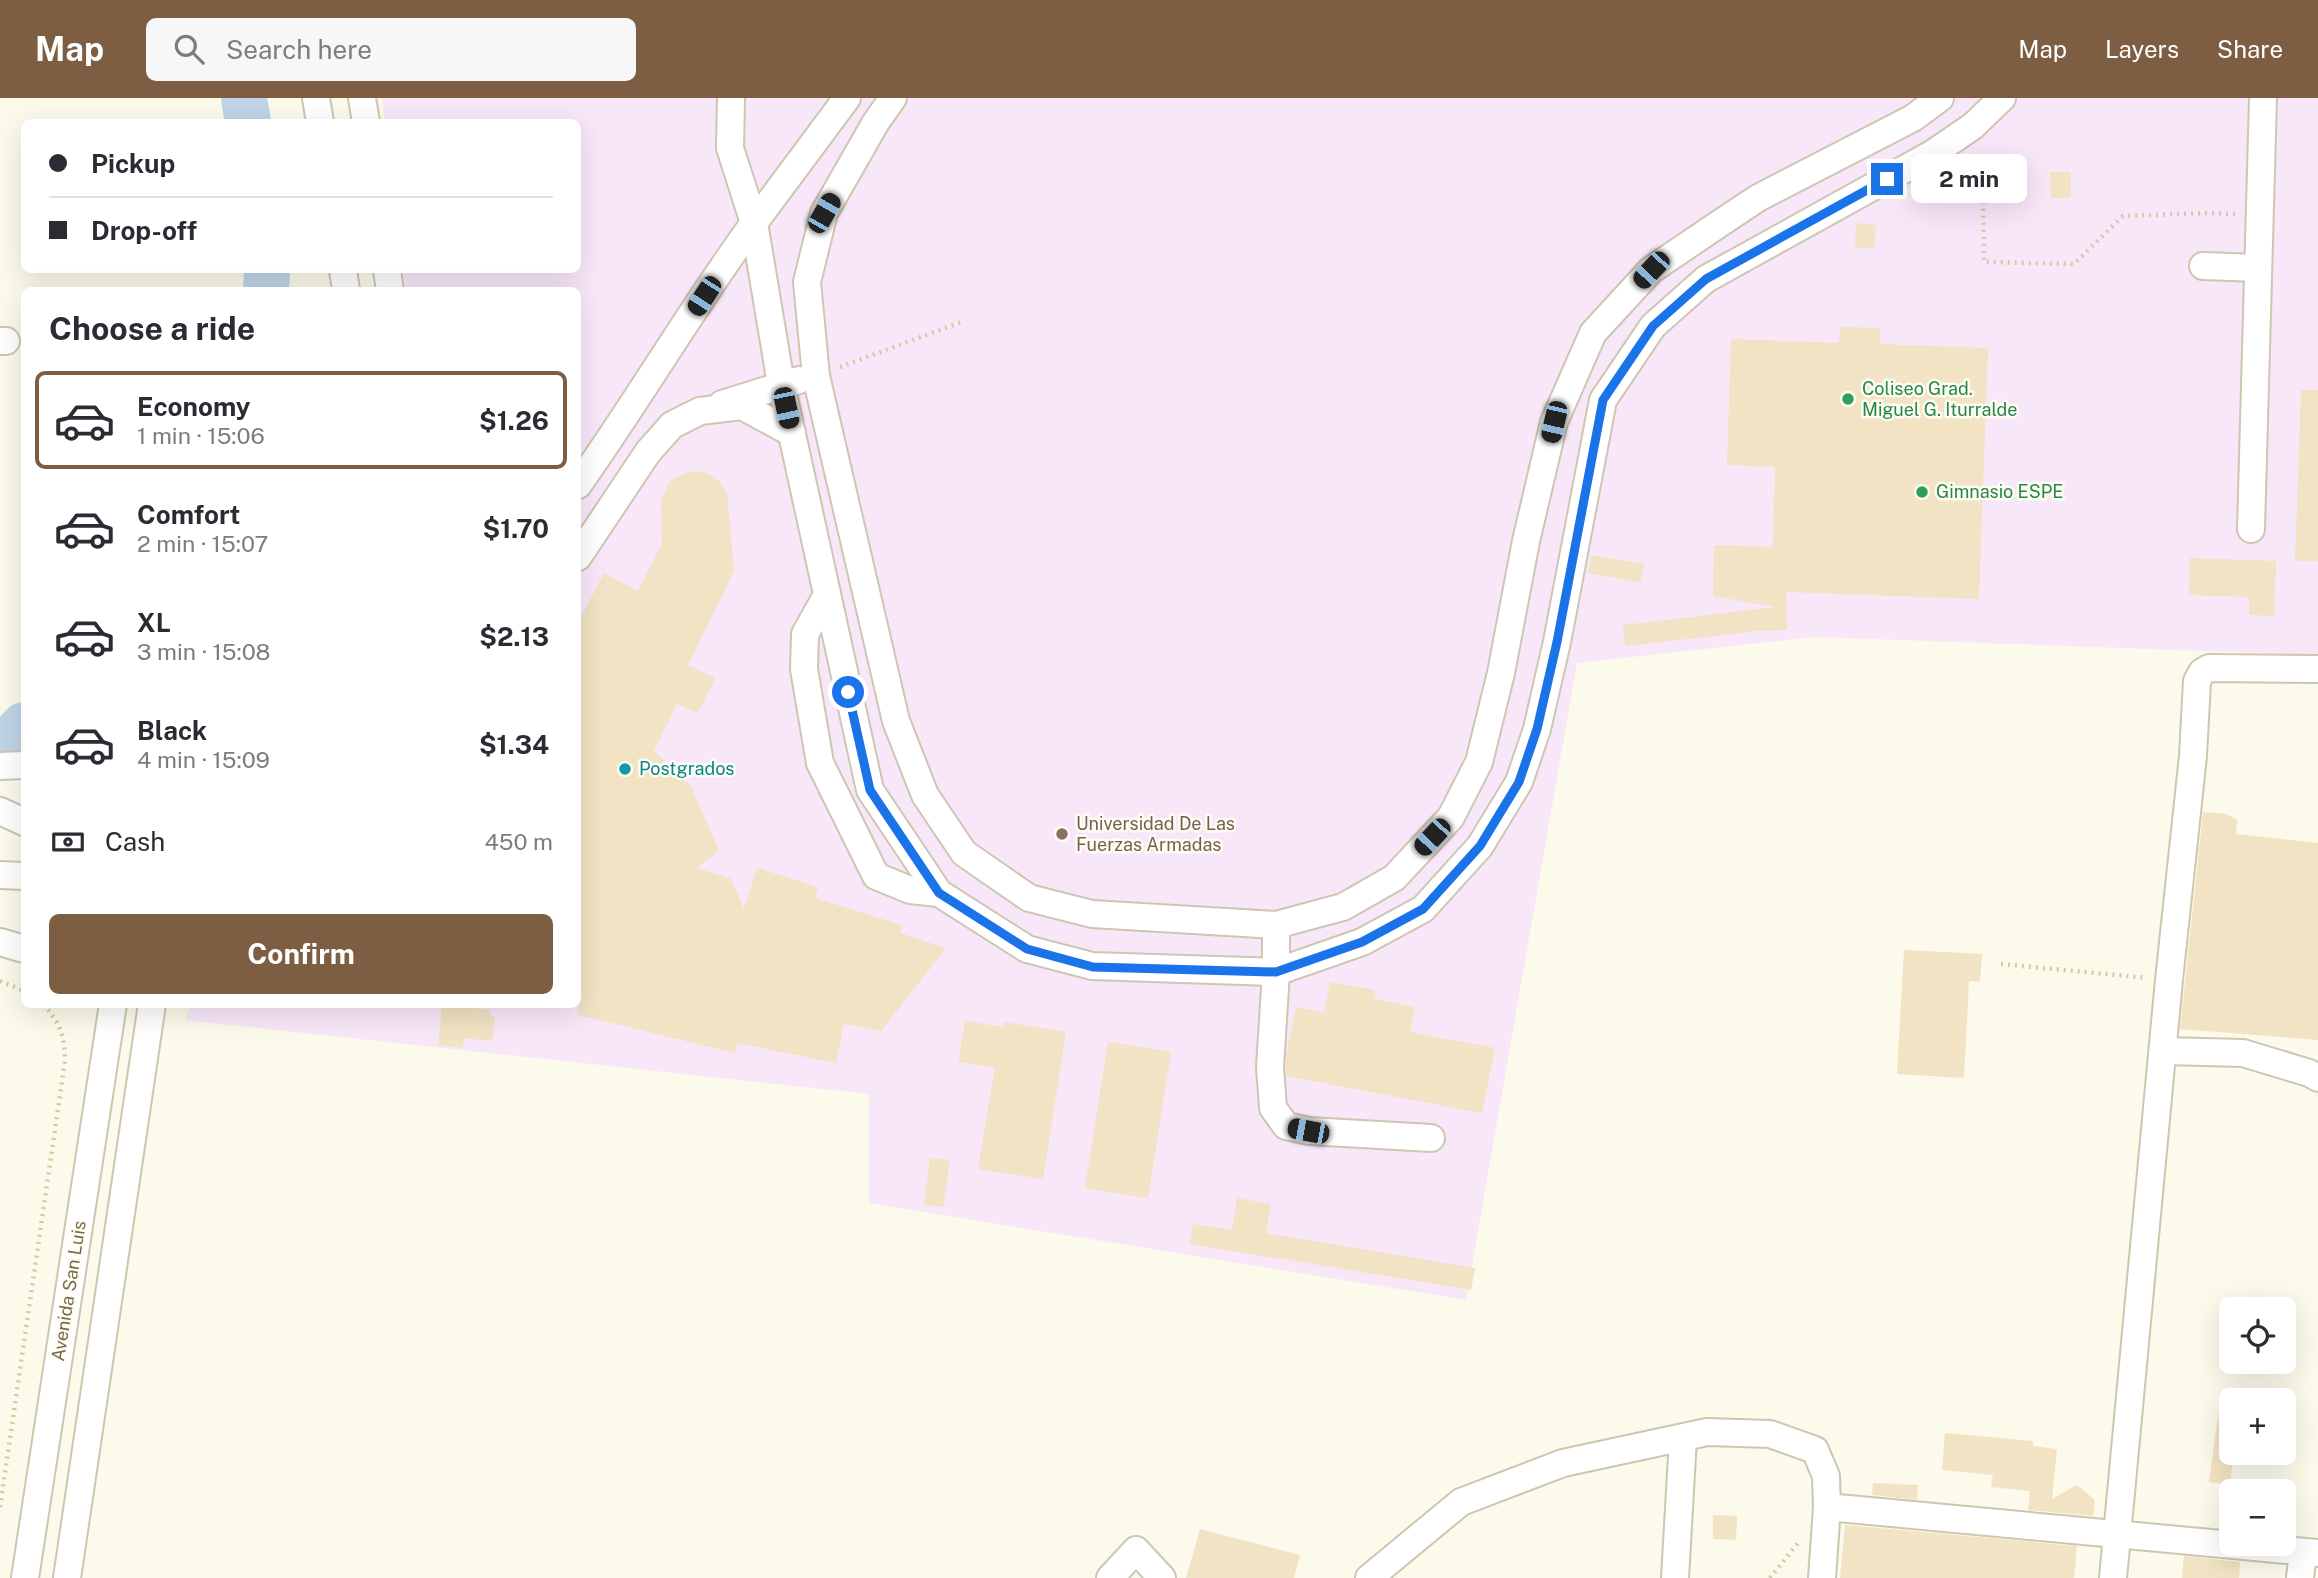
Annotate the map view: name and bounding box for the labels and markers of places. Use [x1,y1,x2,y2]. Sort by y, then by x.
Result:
place label: Coliseo Grad. Miguel G. Iturralde [1862,378,2017,420]
marker: Coliseo Grad. Miguel G. Iturralde [1840,391,1856,407]
place label: Gimnasio ESPE [1936,481,2063,502]
marker: Gimnasio ESPE [1914,484,1930,500]
place label: Postgrados [639,758,734,779]
marker: Postgrados [617,761,633,777]
place label: Universidad De Las Fuerzas Armadas [1076,813,1235,855]
marker: Universidad De Las Fuerzas Armadas [1054,826,1070,842]

